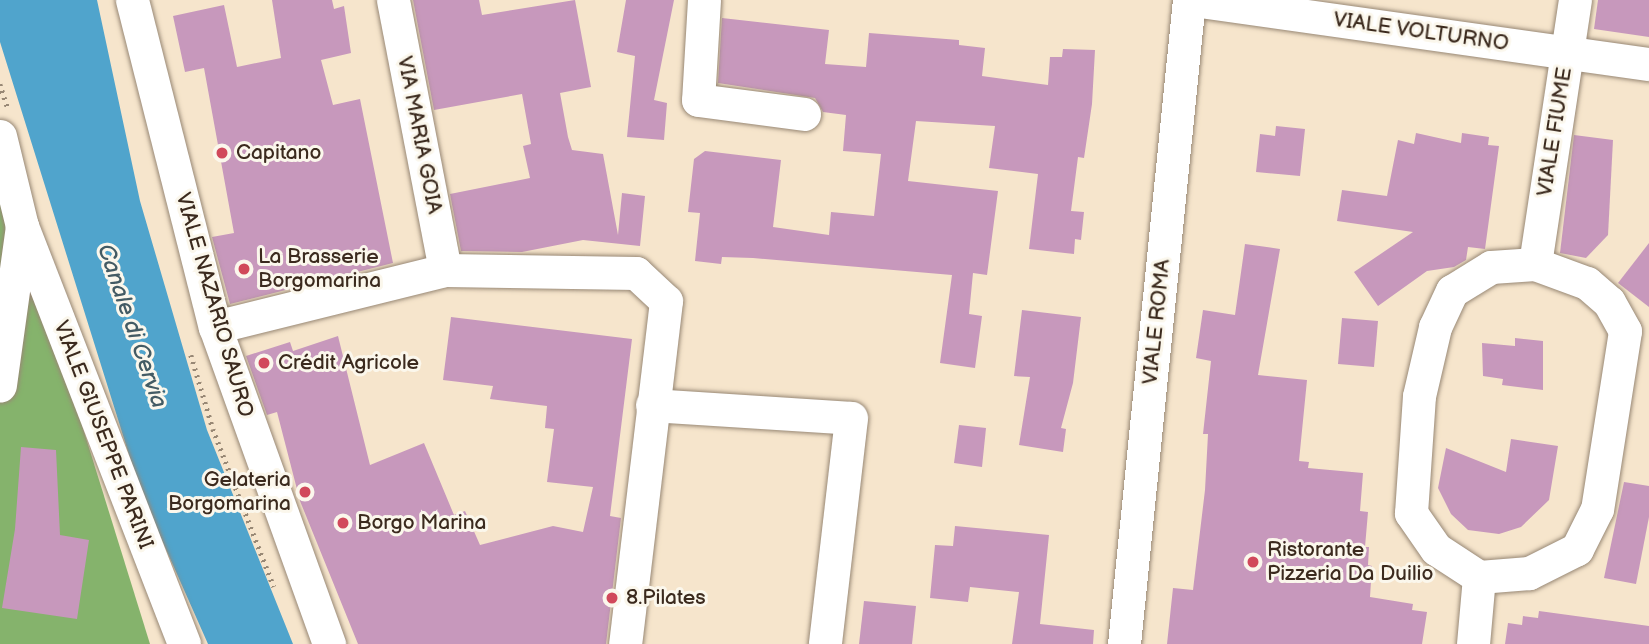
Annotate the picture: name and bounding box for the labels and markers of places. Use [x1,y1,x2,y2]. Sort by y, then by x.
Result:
place label: Capitano [236,140,321,166]
marker: Capitano [214,145,230,161]
place label: La Brasserie Borgomarina [258,244,381,294]
marker: La Brasserie Borgomarina [236,261,252,277]
place label: Crédit Agricole [278,350,419,376]
marker: Crédit Agricole [256,355,272,371]
place label: Gelateria Borgomarina [168,467,291,517]
marker: Gelateria Borgomarina [297,484,313,500]
place label: Borgo Marina [357,510,486,536]
marker: Borgo Marina [335,515,351,531]
place label: Ristorante Pizzeria Da Duilio [1267,537,1433,587]
marker: Ristorante Pizzeria Da Duilio [1245,554,1261,570]
place label: 8.Pilates [626,585,706,611]
marker: 8.Pilates [604,590,620,606]

